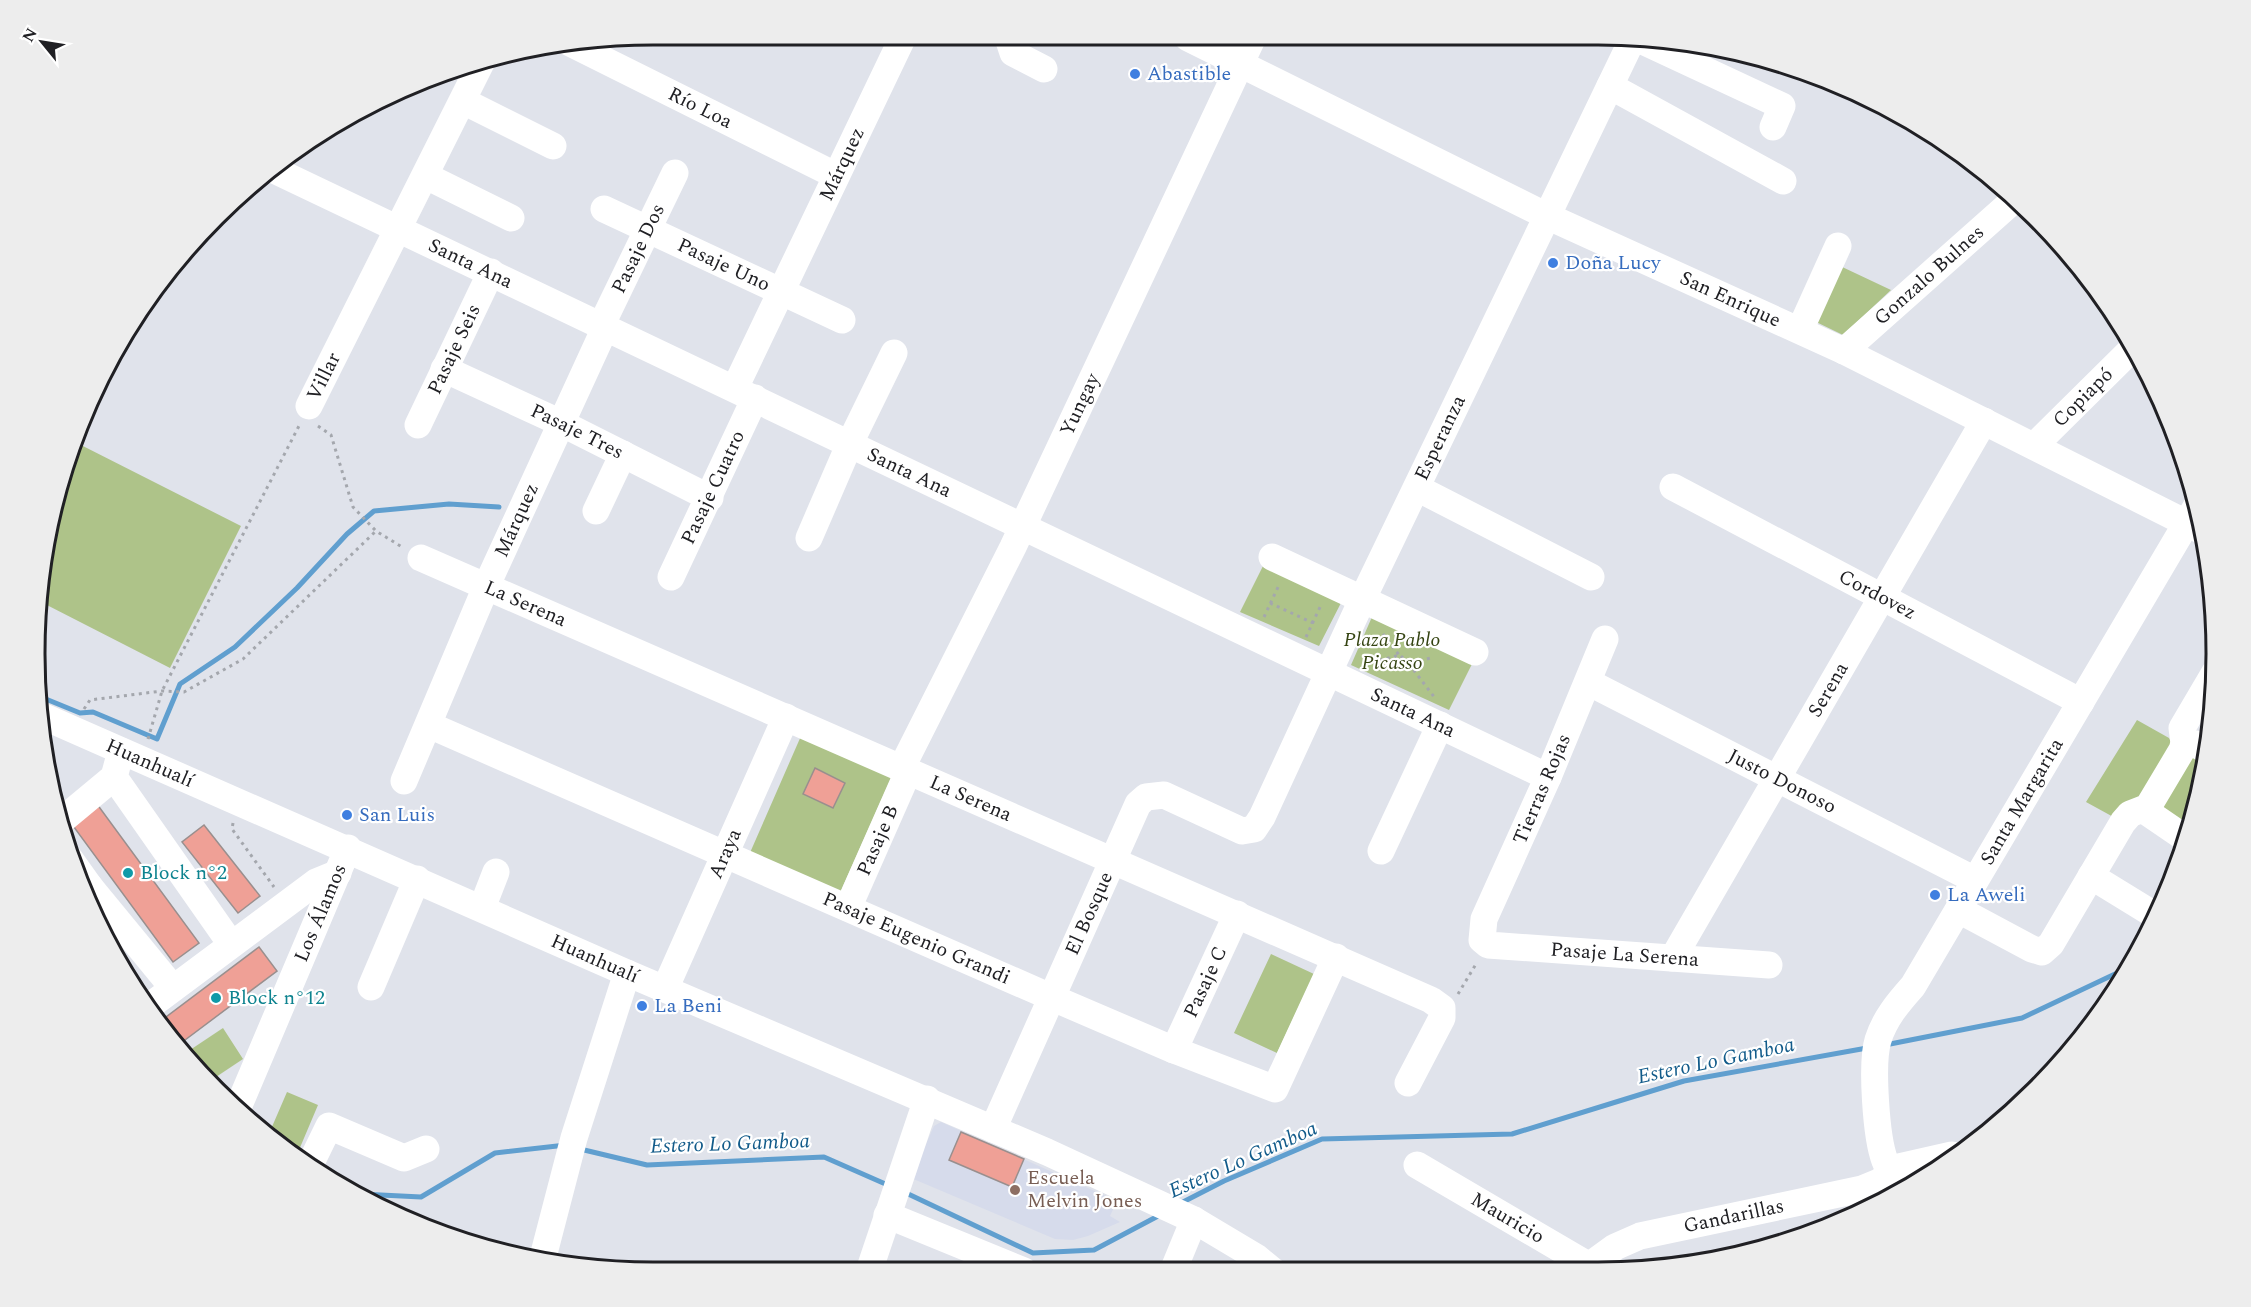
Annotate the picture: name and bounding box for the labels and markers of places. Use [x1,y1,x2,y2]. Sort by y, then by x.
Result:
place label: Abastible [1147,59,1231,89]
marker: Abastible [1128,67,1142,81]
place label: Doña Lucy [1565,248,1662,278]
marker: Doña Lucy [1546,256,1560,270]
place label: San Luis [359,800,435,830]
marker: San Luis [340,808,354,822]
place label: Block n°2 [140,858,227,888]
marker: Block n°2 [121,866,135,880]
place label: La Aweli [1947,880,2026,910]
marker: La Aweli [1928,888,1942,902]
place label: Block n°12 [228,983,325,1013]
marker: Block n°12 [209,991,223,1005]
place label: La Beni [654,991,722,1021]
marker: La Beni [635,999,649,1013]
place label: Escuela Melvin Jones [1027,1163,1142,1216]
marker: Escuela Melvin Jones [1008,1183,1022,1197]

